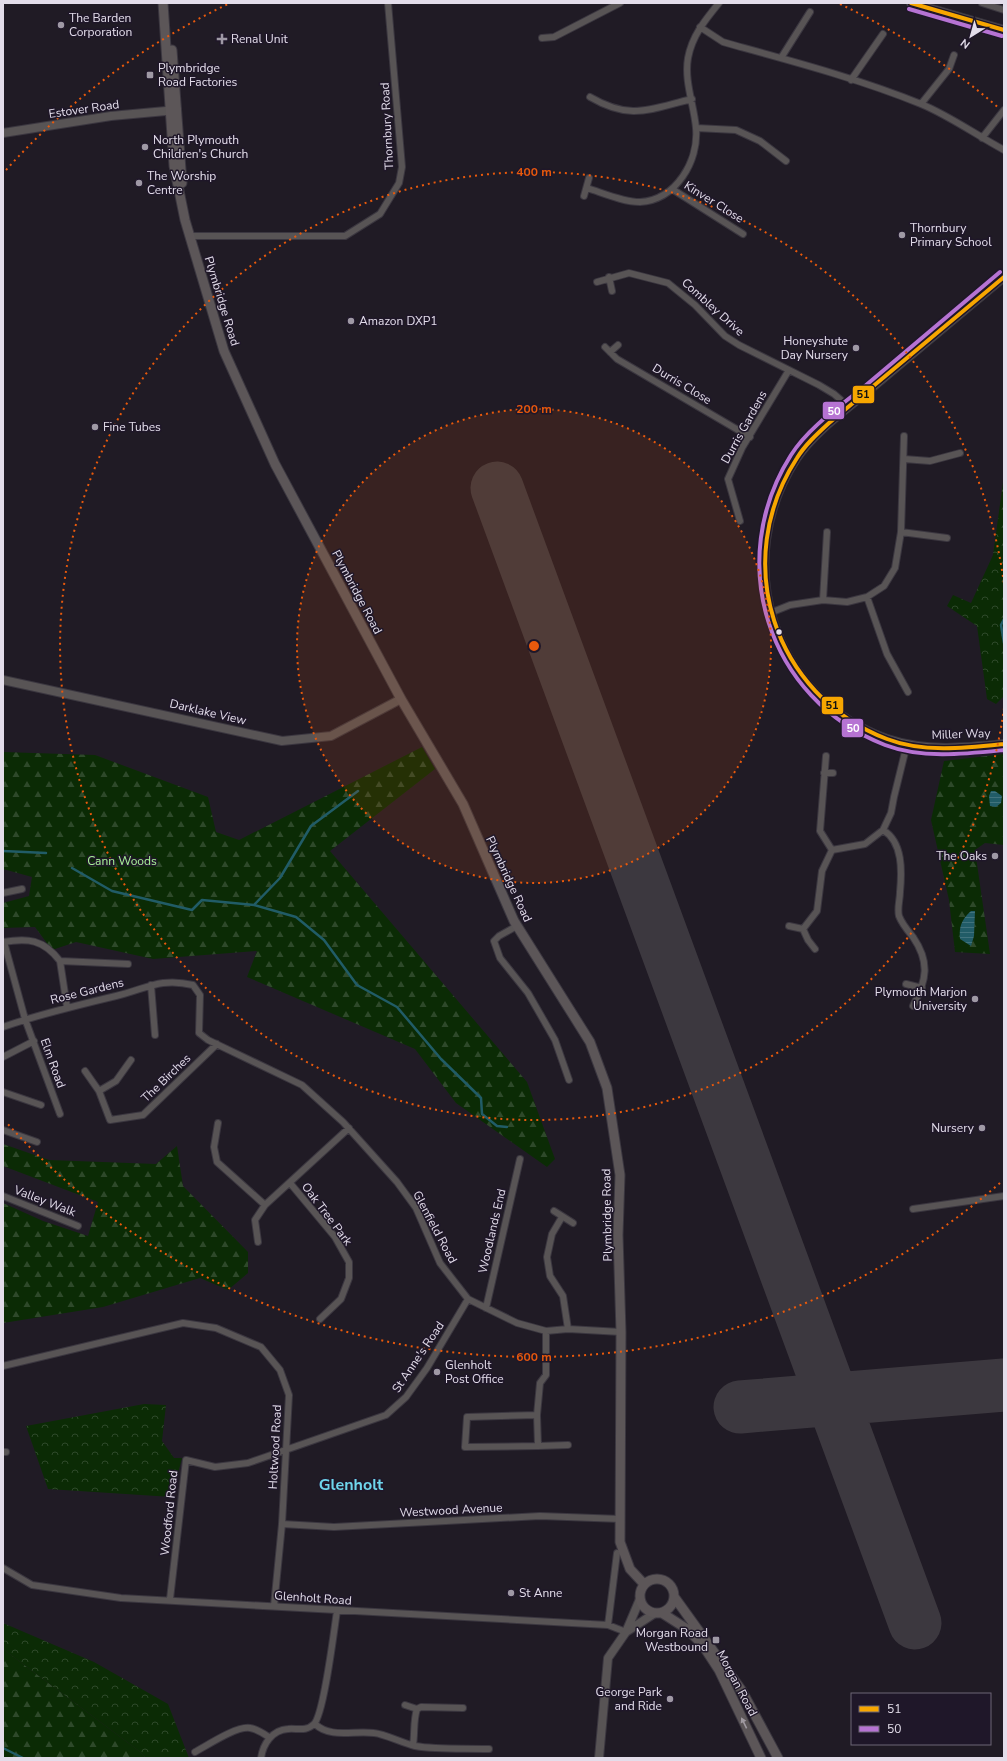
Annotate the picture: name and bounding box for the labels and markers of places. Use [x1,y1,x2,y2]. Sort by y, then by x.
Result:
place label: The Barden Corporation [69,10,132,40]
marker: The Barden Corporation [56,20,66,30]
place label: Renal Unit [231,31,288,47]
marker: Renal Unit [216,33,228,45]
place label: Plymbridge Road Factories [158,60,238,90]
marker: Plymbridge Road Factories [145,70,155,80]
place label: North Plymouth Children's Church [153,132,248,162]
marker: North Plymouth Children's Church [140,142,150,152]
place label: The Worship Centre [147,168,216,198]
marker: The Worship Centre [134,178,144,188]
place label: Thornbury Primary School [910,220,992,250]
marker: Thornbury Primary School [897,230,907,240]
place label: Amazon DXP1 [359,313,438,329]
marker: Amazon DXP1 [346,316,356,326]
place label: Honeyshute Day Nursery [781,333,849,363]
marker: Honeyshute Day Nursery [851,343,861,353]
place label: Fine Tubes [103,419,161,435]
marker: Fine Tubes [90,422,100,432]
unlabelled marker [774,627,784,637]
centre of rings [527,639,541,653]
place label: The Oaks [936,848,987,864]
marker: The Oaks [990,851,1000,861]
place label: Plymouth Marjon University [875,984,968,1014]
marker: Plymouth Marjon University [970,994,980,1004]
place label: Nursery [931,1120,975,1136]
marker: Nursery [977,1123,987,1133]
place label: Glenholt Post Office [445,1357,504,1387]
marker: Glenholt Post Office [432,1367,442,1377]
place label: St Anne [519,1585,562,1601]
marker: St Anne [506,1588,516,1598]
place label: Morgan Road Westbound [636,1625,708,1655]
marker: Morgan Road Westbound [711,1635,721,1645]
place label: George Park and Ride [596,1684,663,1714]
marker: George Park and Ride [665,1694,675,1704]

